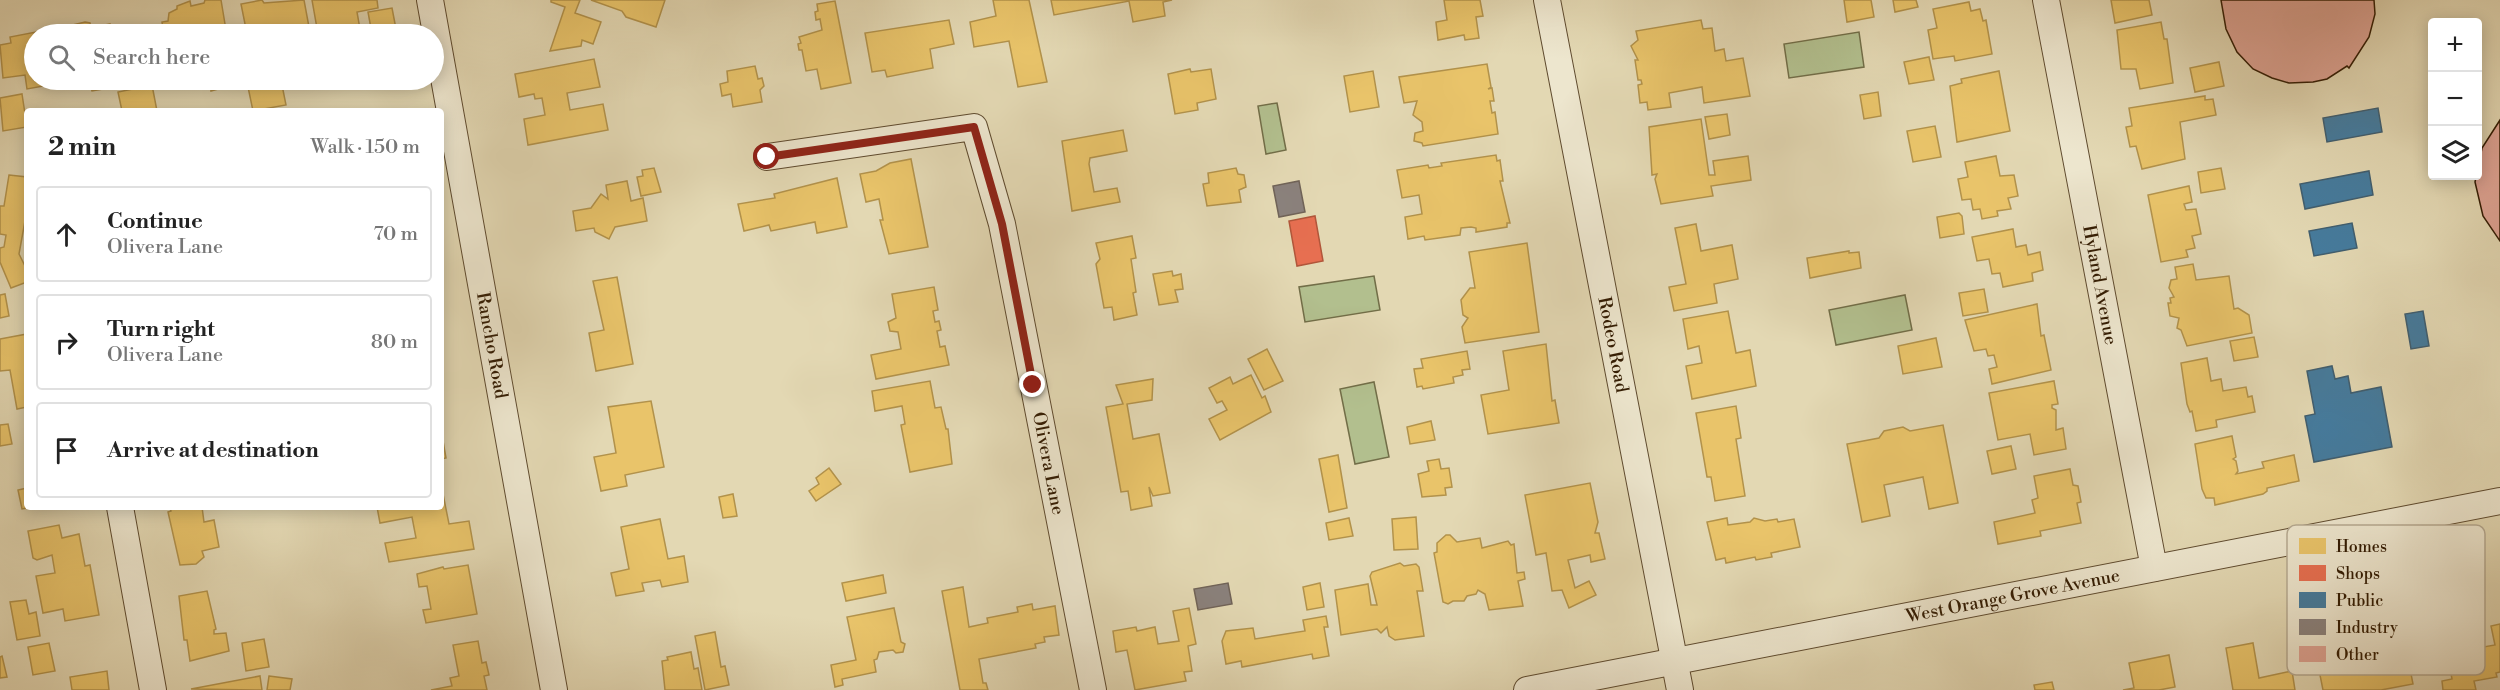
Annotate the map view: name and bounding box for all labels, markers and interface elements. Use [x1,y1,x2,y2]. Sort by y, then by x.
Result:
map controls [2428,18,2482,180]
button: + [2428,18,2482,72]
search box [24,24,444,90]
icon: search [45,41,78,74]
text: Search here [93,44,210,71]
button: − [2428,72,2482,126]
button: layers [2428,126,2482,180]
text: 2 min [48,131,116,163]
text: Walk · 150 m [311,135,420,160]
route start [753,143,779,169]
text: Continue [107,208,203,235]
icon: ahead [50,218,83,251]
text: 70 m [374,222,418,247]
street label: Hyland Avenue [2078,223,2123,347]
text: Olivera Lane [107,235,223,260]
street label: Rancho Road [471,290,513,401]
street label: Rodeo Road [1593,295,1634,395]
text: Turn right [107,316,215,343]
icon: right [50,326,83,359]
text: 80 m [371,330,418,355]
text: Olivera Lane [107,343,223,368]
route end [1019,371,1045,397]
street label: Olivera Lane [1027,410,1070,517]
icon: arrive [50,434,83,467]
text: Arrive at destination [107,437,319,464]
legend [2287,525,2485,675]
text: Homes [2336,537,2387,557]
street label: West Orange Grove Avenue [1903,564,2122,628]
text: Shops [2336,564,2380,584]
text: Public [2336,591,2383,611]
text: Industry [2336,618,2398,638]
text: Other [2336,645,2379,665]

